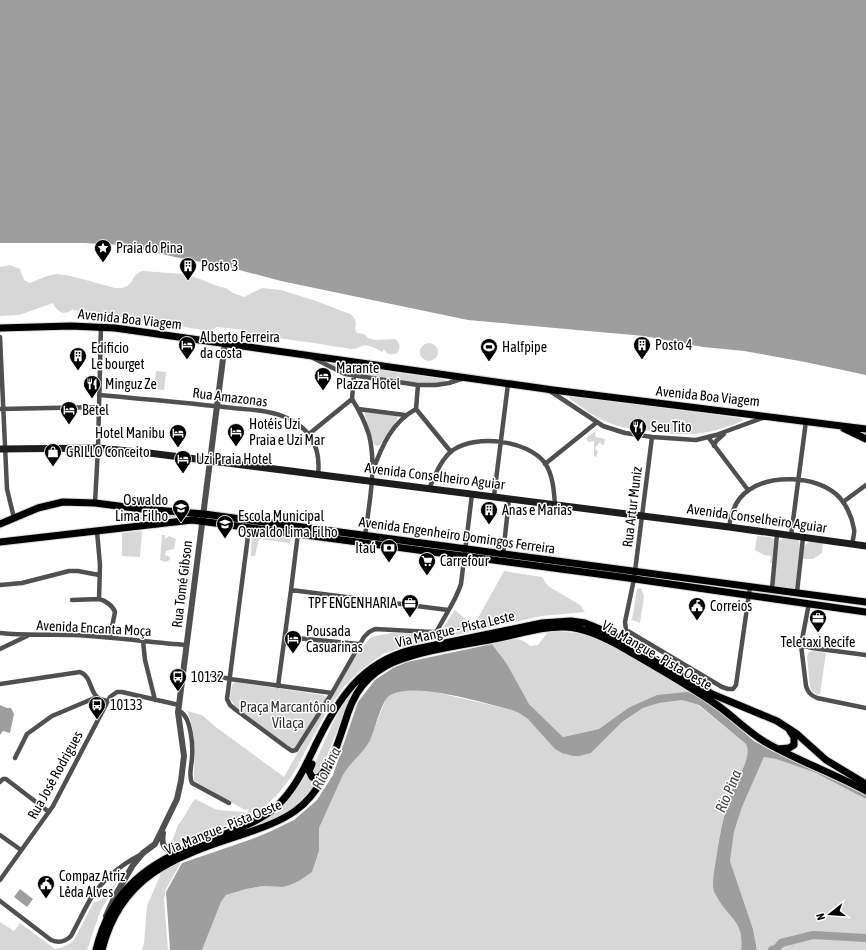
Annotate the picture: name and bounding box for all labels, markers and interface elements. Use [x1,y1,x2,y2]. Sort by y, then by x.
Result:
place icon: Praia do Pina [93,238,113,263]
place label: Praia do Pina [116,240,183,256]
building icon: Posto 3 [178,256,198,281]
place label: Posto 3 [201,258,238,274]
street label: Avenida Boa Viagem [77,306,183,332]
place label: Alberto Ferreira da costa [200,329,280,361]
hotel icon: Alberto Ferreira da costa [177,335,197,360]
building icon: Posto 4 [632,335,652,360]
sports icon: Halfpipe [479,337,499,362]
place label: Posto 4 [655,337,693,353]
place label: Halfpipe [502,339,547,355]
place label: Edificio Le bourget [91,340,145,372]
building icon: Edificio Le bourget [68,346,88,371]
place label: Marante Plazza Hotel [336,360,401,392]
hotel icon: Marante Plazza Hotel [313,366,333,391]
restaurant icon: Minguz Ze [82,374,102,399]
place label: Minguz Ze [105,376,157,392]
street label: Avenida Boa Viagem [655,383,761,409]
street label: Rua Amazonas [192,384,268,410]
hotel icon: Betel [59,400,79,425]
place label: Betel [82,402,109,418]
place label: Hotéis Uzi Praia e Uzi Mar [249,416,325,448]
restaurant icon: Seu Tito [628,417,648,442]
place label: Seu Tito [651,419,691,435]
hotel icon: Hotéis Uzi Praia e Uzi Mar [226,422,246,447]
hotel icon: Hotel Manibu [168,423,188,448]
place label: Hotel Manibu [95,425,165,441]
shop icon: GRILLO Conceito [43,442,63,467]
place label: GRILLO Conceito [66,444,150,460]
hotel icon: Uzi Praia Hotel [173,449,193,474]
place label: Uzi Praia Hotel [196,451,272,467]
street label: Avenida Conselheiro Aguiar [364,459,507,493]
street label: Rua Artur Muniz [619,466,645,548]
place label: Oswaldo Lima Filho [115,492,168,524]
school or university icon: Oswaldo Lima Filho [171,498,191,523]
building icon: Anas e Marias [479,500,499,525]
street label: Avenida Conselheiro Aguiar [686,500,829,536]
place label: Anas e Marias [502,502,572,518]
place label: Escola Municipal Oswaldo Lima Filho [238,508,338,540]
street label: Avenida Engenheiro Domingos Ferreira [358,513,556,557]
school or university icon: Escola Municipal Oswaldo Lima Filho [215,514,235,539]
bank icon: Itaú [379,538,399,563]
street label: Rua Tomé Gibson [169,539,195,629]
place label: Itaú [355,540,376,556]
supermarket icon: Carrefour [417,551,437,576]
place label: Carrefour [440,553,490,569]
office icon: TPF ENGENHARIA [400,593,420,618]
place label: TPF ENGENHARIA [308,595,397,611]
public building icon: Correios [687,596,707,621]
place label: Correios [710,598,752,614]
street label: Via Mangue - Pista Leste [394,608,516,650]
office icon: Teletaxi Recife [808,608,828,633]
street label: Avenida Encanta Moça [36,617,152,639]
street label: Via Mangue - Pista Oeste [599,617,715,693]
place label: Pousada Casuarinas [306,623,363,655]
hotel icon: Pousada Casuarinas [283,629,303,654]
place label: Teletaxi Recife [781,634,855,650]
bus stop icon: 10132 [168,667,188,692]
place label: 10132 [191,669,224,685]
bus stop icon: 10133 [87,695,107,720]
place label: 10133 [110,697,143,713]
park label: Praça Marcantônio Vilaça [240,699,336,731]
street label: Rua José Rodrigues [24,728,86,822]
water label: Rio Pina [308,744,344,792]
water label: Rio Pina [711,767,745,815]
street label: Via Mangue - Pista Oeste [162,796,284,858]
place label: Compaz Atriz Lêda Alves [59,868,125,900]
public building icon: Compaz Atriz Lêda Alves [36,874,56,899]
north arrow [810,894,850,934]
text: N [814,912,827,922]

